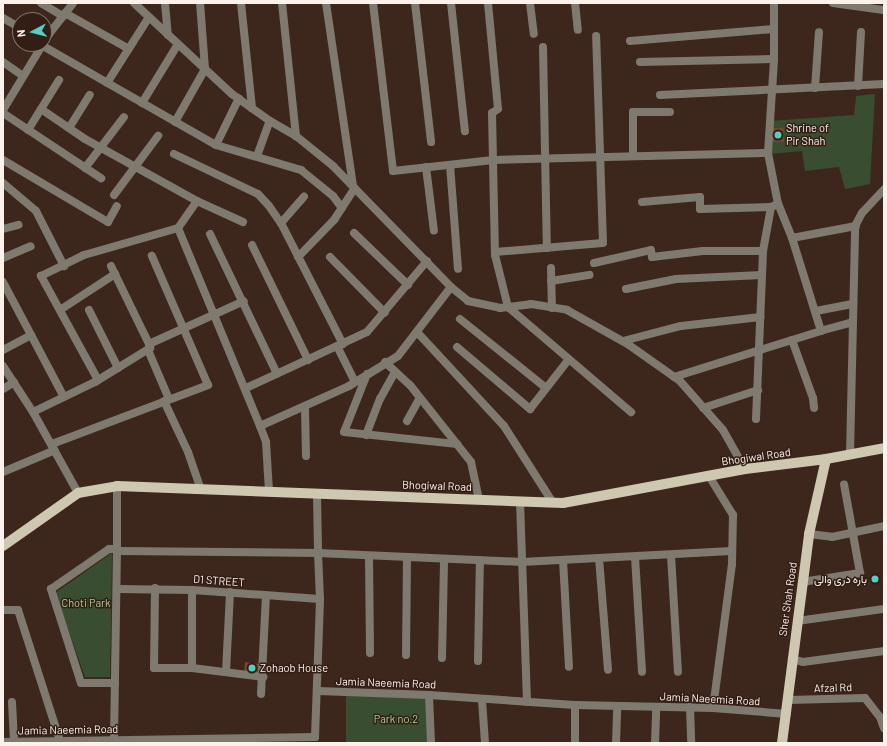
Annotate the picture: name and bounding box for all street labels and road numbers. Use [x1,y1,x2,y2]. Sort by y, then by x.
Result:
street label: Bhogiwal Road [720,446,792,468]
street label: Bhogiwal Road [402,478,472,494]
street label: Sher Shah Road [776,561,800,637]
street label: D1 STREET [193,573,245,589]
street label: Jamia Naeemia Road [336,675,436,691]
street label: Afzal Rd [814,681,852,695]
street label: Jamia Naeemia Road [659,690,761,708]
street label: Jamia Naeemia Road [18,723,118,737]

